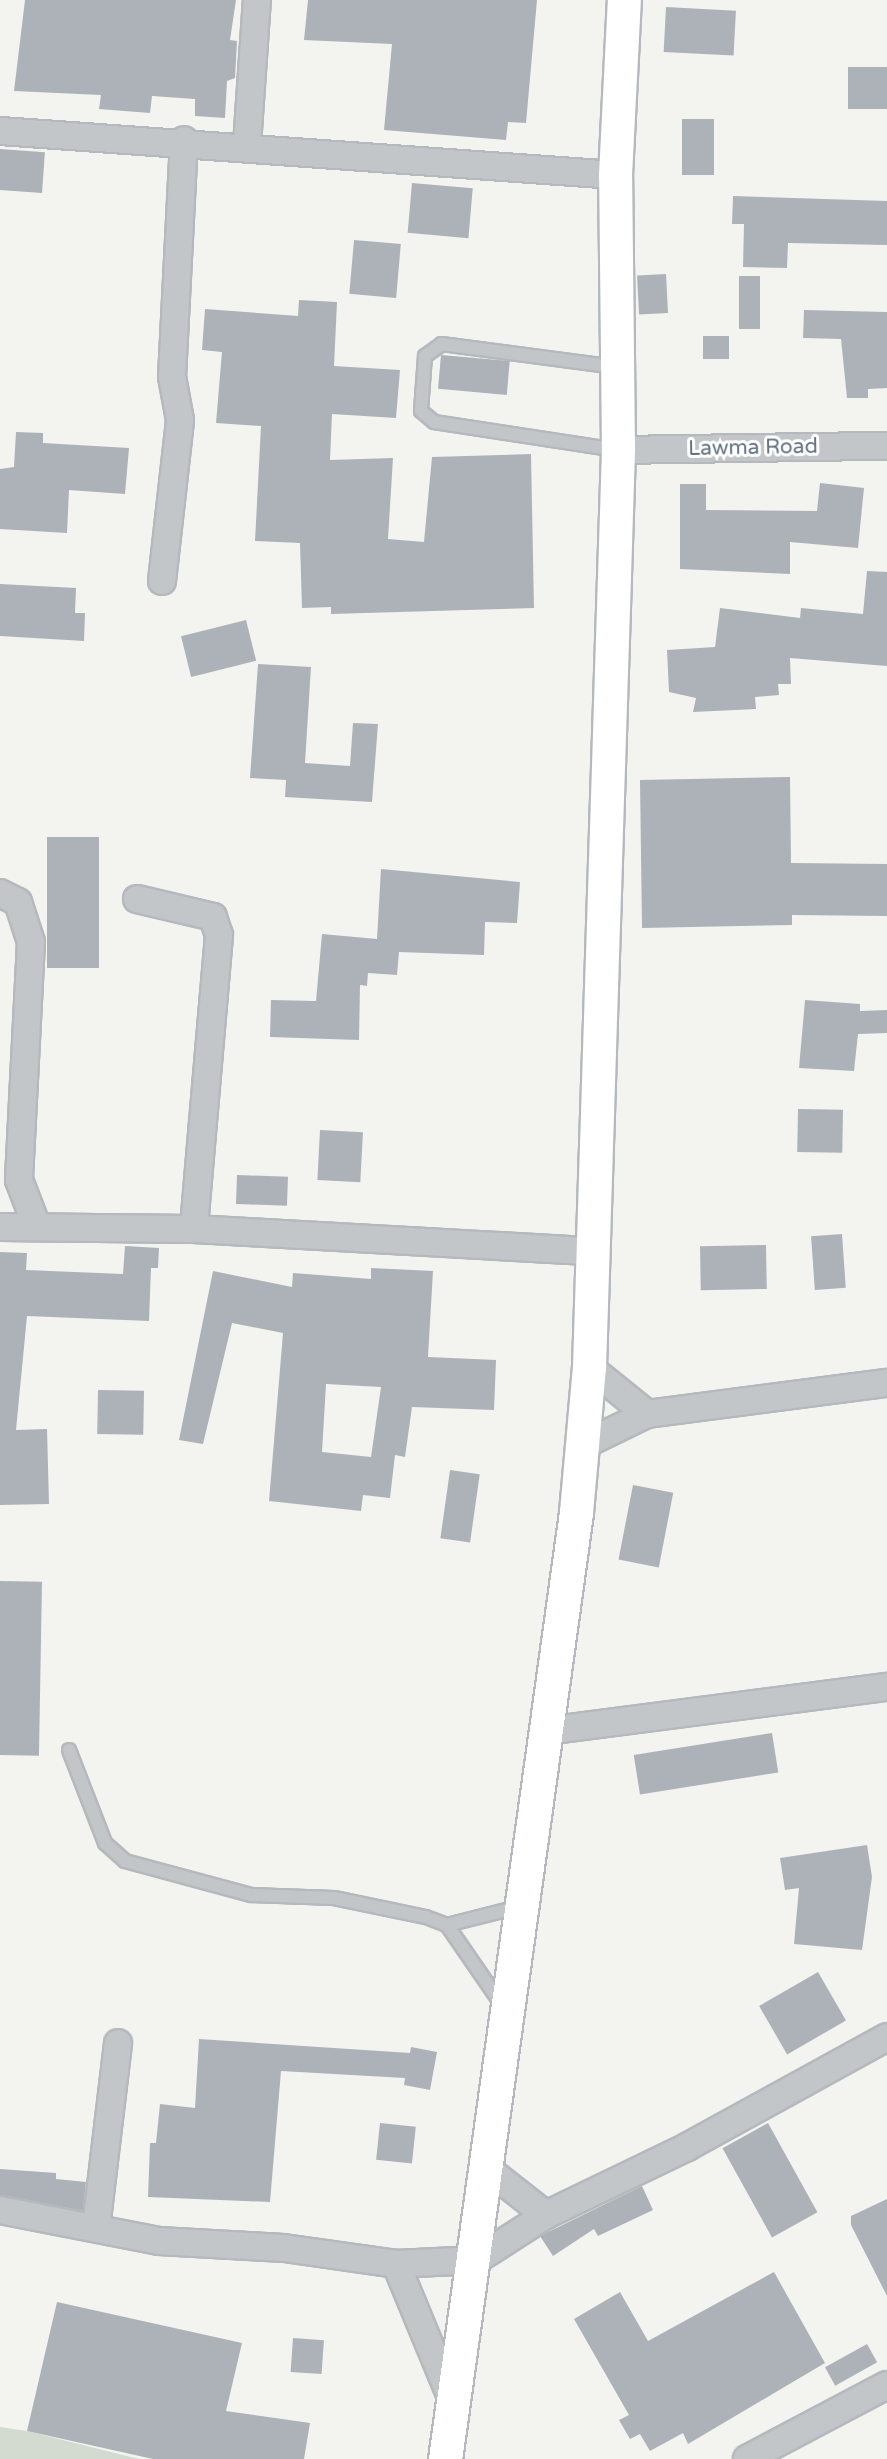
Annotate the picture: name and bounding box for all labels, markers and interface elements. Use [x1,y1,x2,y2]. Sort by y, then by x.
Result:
street label: Lawma Road [688,434,818,462]

